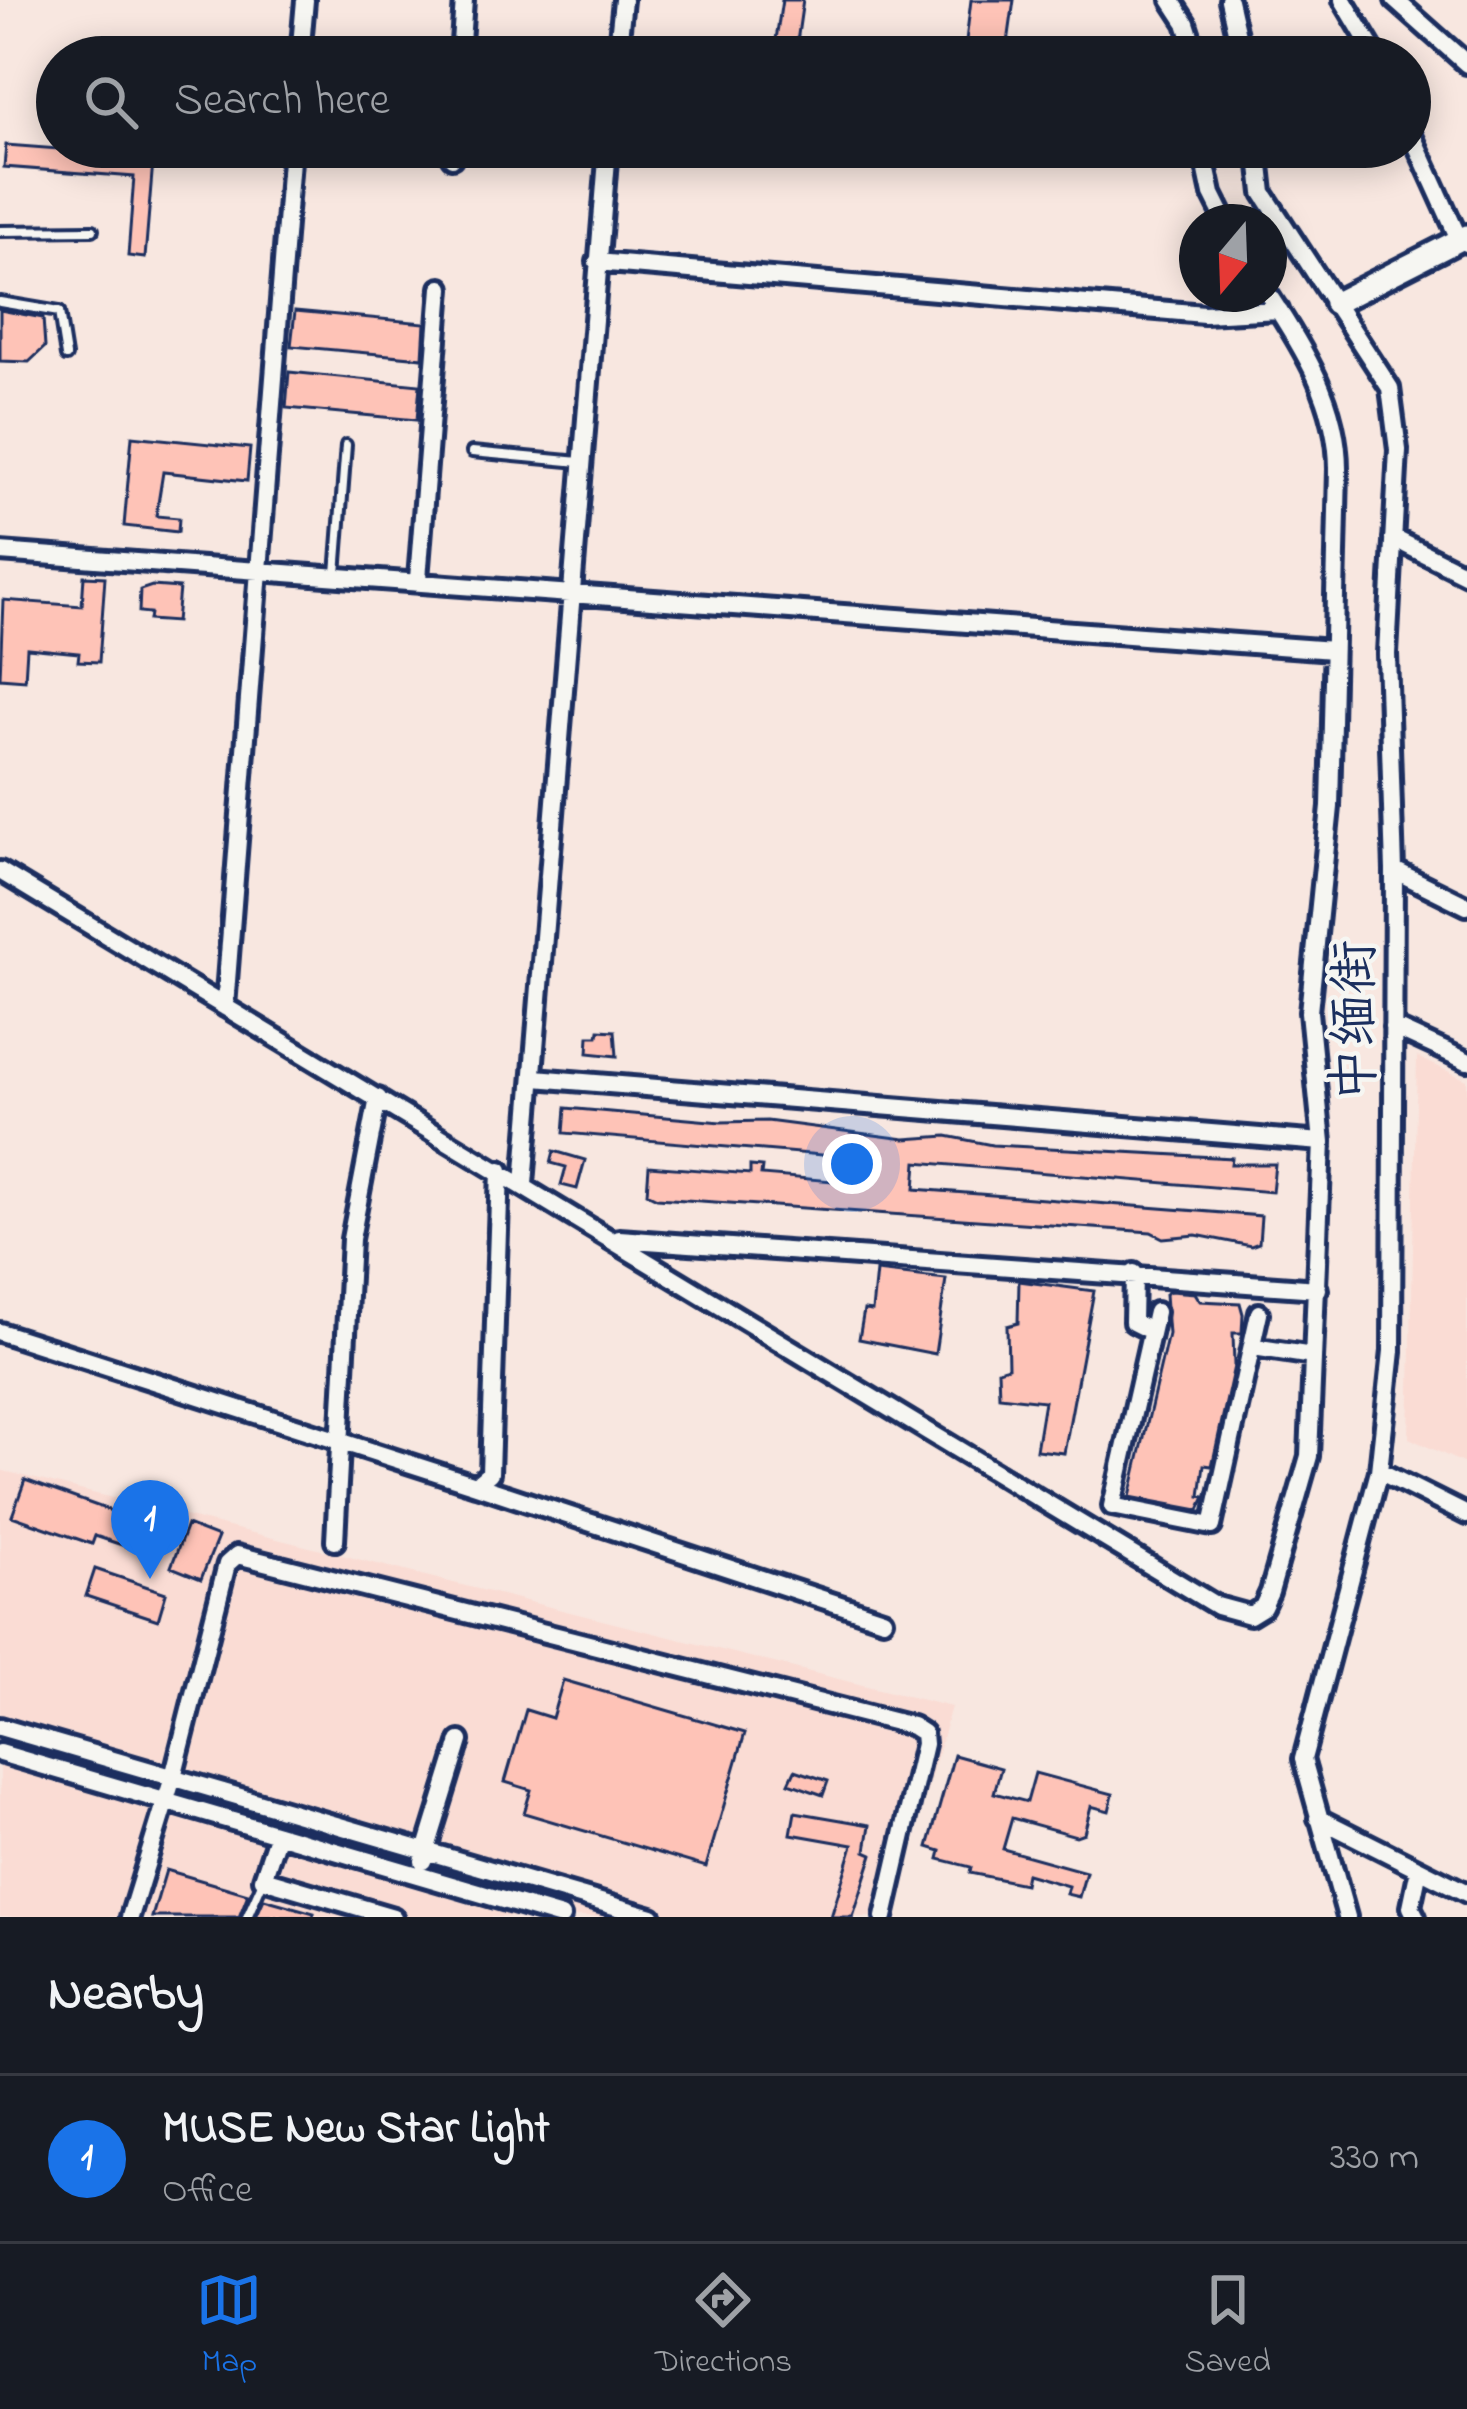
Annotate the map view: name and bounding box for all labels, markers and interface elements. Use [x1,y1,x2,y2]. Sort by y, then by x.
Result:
search box [36,36,1431,168]
icon: search [78,69,144,135]
text: Search here [174,69,390,135]
north arrow [1179,204,1287,312]
street label: 中缅街 [1319,940,1397,1102]
your location [822,1134,882,1194]
pin: 1 [111,1480,189,1579]
text: Nearby [48,1958,204,2033]
text: MUSE New Star Light [162,2097,550,2163]
text: 1 [81,2130,93,2187]
text: 330 m [1330,2130,1419,2187]
text: Office [162,2163,252,2220]
tab: Map [196,2267,262,2387]
tab: Directions [655,2267,792,2387]
tab: Saved [1185,2267,1271,2387]

